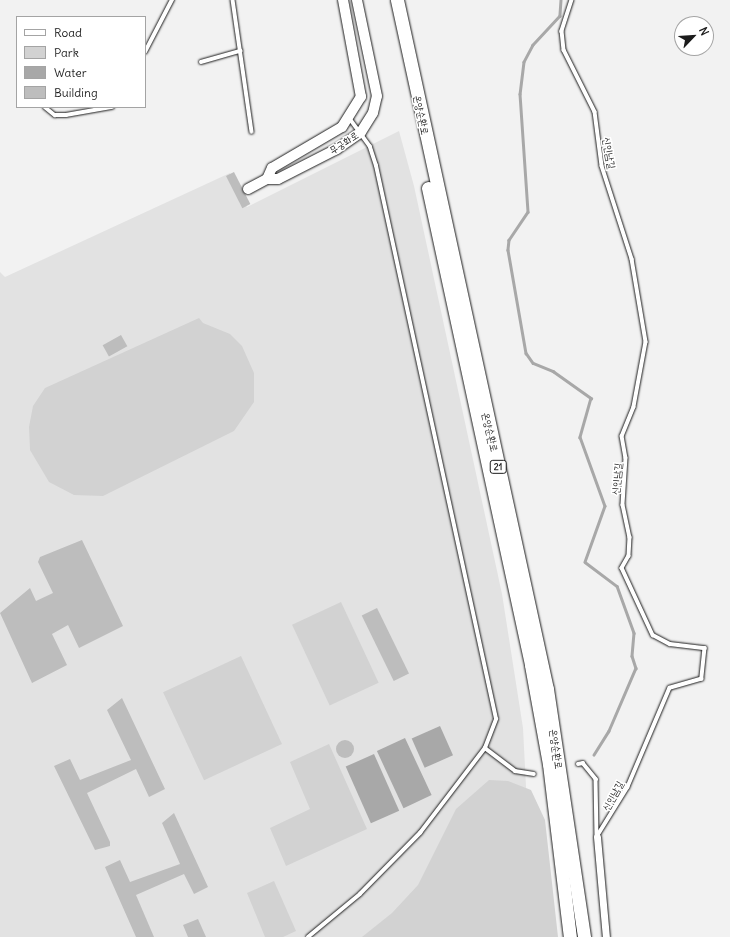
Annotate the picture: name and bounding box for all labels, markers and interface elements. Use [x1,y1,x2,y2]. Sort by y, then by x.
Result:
legend [16,16,146,108]
north arrow [674,16,714,56]
text: Road [54,25,82,40]
text: N [696,25,712,38]
text: Park [54,45,79,60]
text: Water [54,65,87,80]
text: Building [54,85,98,100]
street label: 온양순환로 [411,94,431,136]
street label: 무궁화로 [327,129,361,157]
street label: 신인남길 [600,136,618,170]
street label: 온양순환로 [480,411,500,453]
road number: 21 [489,460,507,474]
street label: 신인남길 [610,462,624,496]
street label: 온양순환로 [547,728,565,770]
street label: 신인남길 [600,779,626,813]

